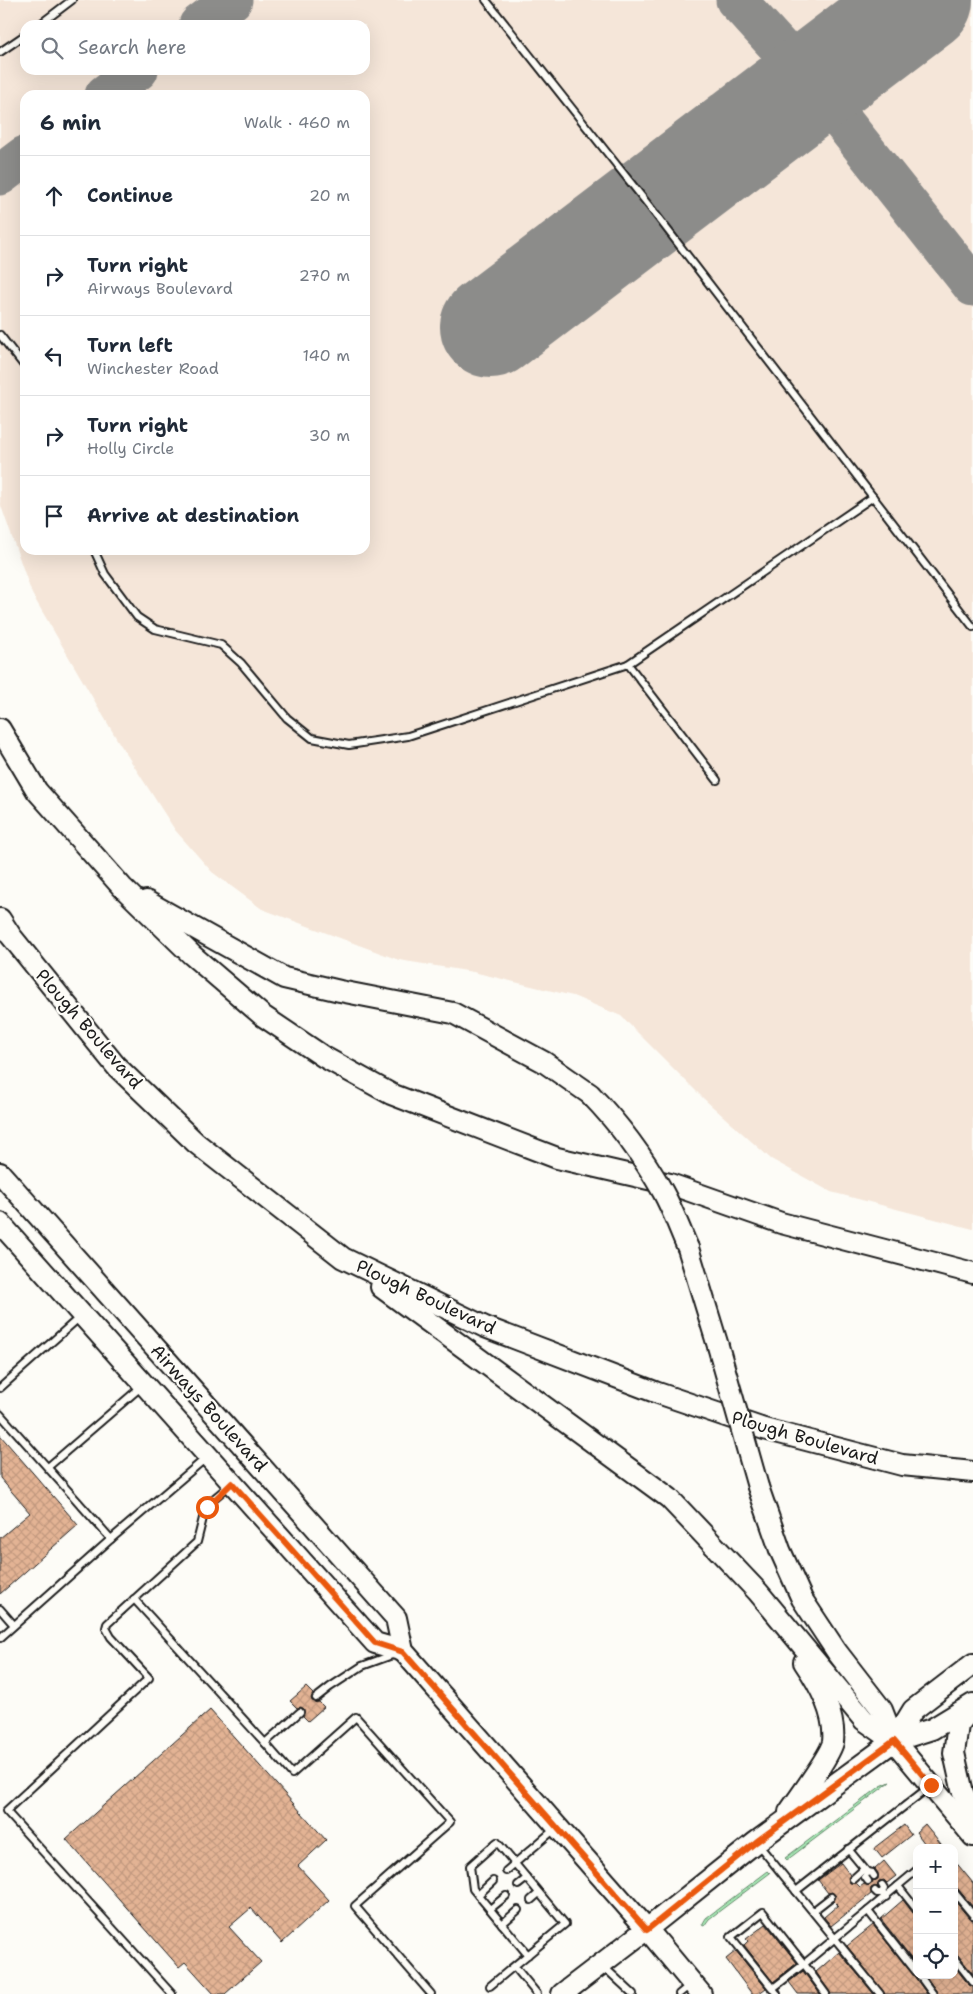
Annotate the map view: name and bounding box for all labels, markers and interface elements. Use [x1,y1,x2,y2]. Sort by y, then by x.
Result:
search box [20,20,370,75]
icon: search [38,34,66,62]
text: Search here [78,35,187,60]
text: 6 min [40,109,101,137]
text: Walk · 460 m [244,112,350,133]
icon: ahead [40,182,68,210]
text: Continue [87,183,173,208]
text: 20 m [309,185,350,206]
text: Turn right [87,253,188,278]
icon: right [40,262,68,290]
text: 270 m [299,265,350,286]
text: Airways Boulevard [87,278,233,299]
text: Turn left [87,333,173,358]
icon: left [40,342,68,370]
text: 140 m [303,345,350,366]
text: Winchester Road [87,358,219,379]
text: Turn right [87,413,188,438]
icon: right [40,422,68,450]
text: 30 m [309,425,350,446]
text: Holly Circle [87,438,174,459]
icon: arrive [40,502,68,530]
text: Arrive at destination [87,503,299,528]
street label: Plough Boulevard [30,964,148,1094]
street label: Plough Boulevard [352,1254,500,1340]
street label: Airways Boulevard [145,1339,273,1477]
street label: Plough Boulevard [729,1406,881,1470]
route start [196,1496,219,1519]
route end [920,1774,943,1797]
map controls [913,1844,958,1979]
button: + [913,1844,958,1889]
button: − [913,1889,958,1934]
button: locate [913,1934,958,1979]

